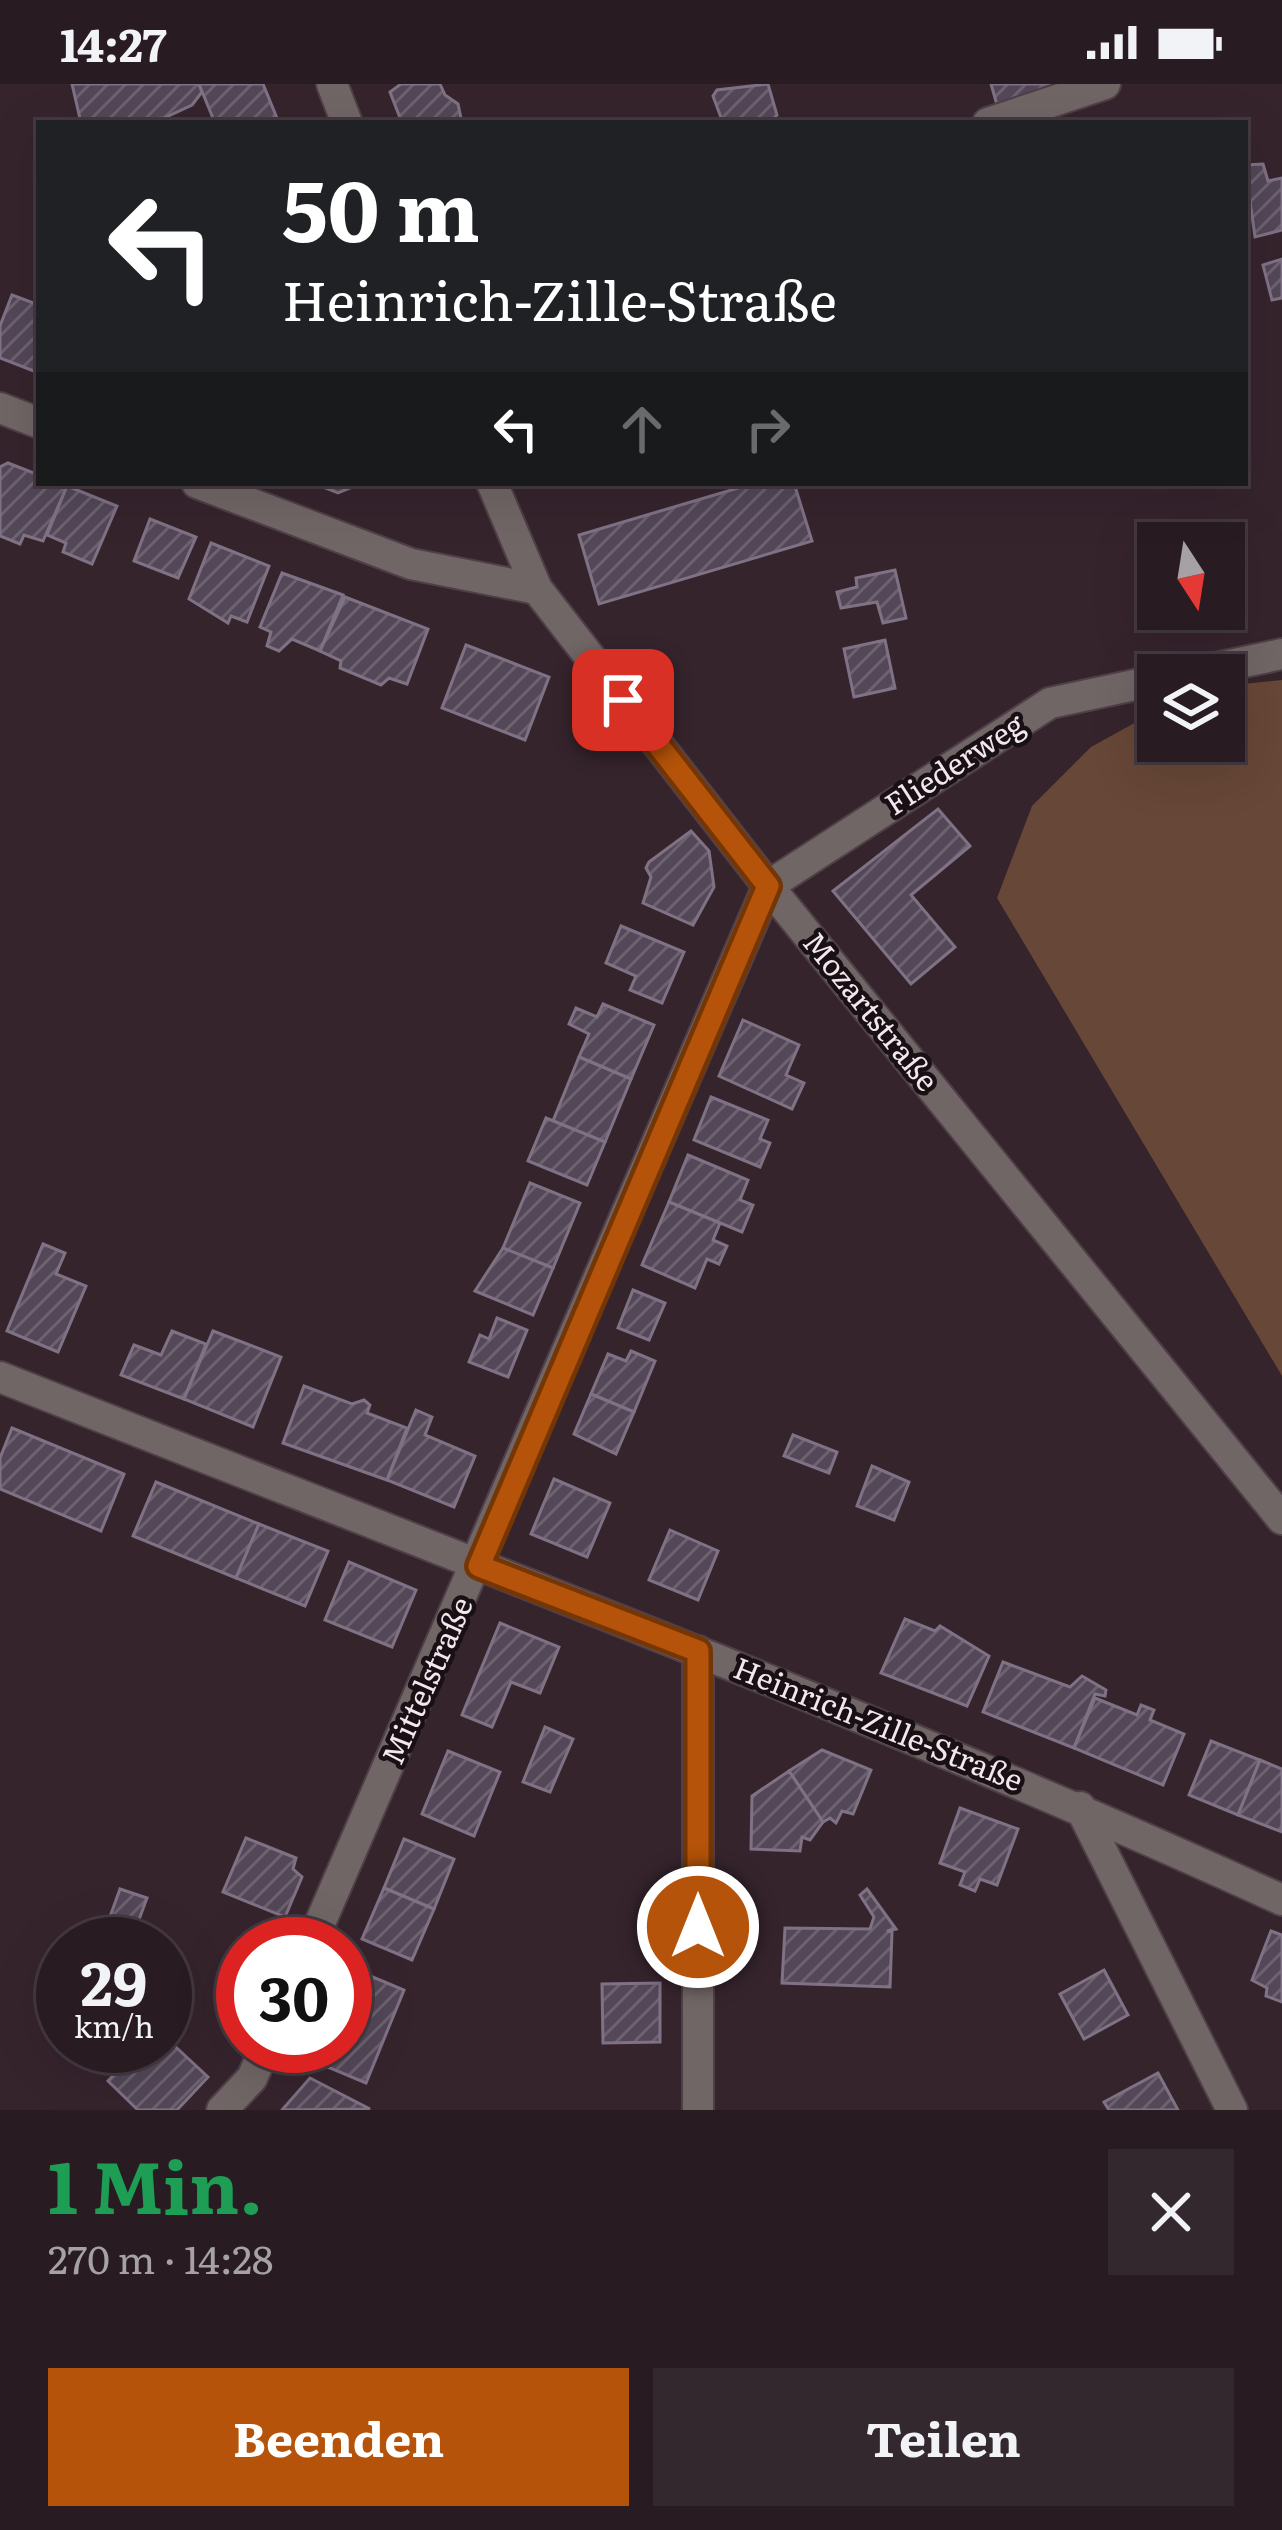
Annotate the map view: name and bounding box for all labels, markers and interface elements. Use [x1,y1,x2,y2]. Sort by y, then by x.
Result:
text: 14:27 [60,9,167,76]
text: 50 m [282,143,480,268]
icon: left [84,168,240,324]
text: Heinrich-Zille-Straße [282,257,837,338]
icon: left [483,396,549,462]
icon: ahead [609,396,675,462]
icon: right [735,396,801,462]
north arrow [1137,522,1245,630]
map controls [1137,522,1245,762]
pin [572,649,674,751]
button: layers [1137,654,1245,762]
icon: arrive [590,667,656,733]
street label: Fliederweg [875,701,1032,824]
street label: Mozartstraße [794,921,950,1099]
street label: Mittelstraße [369,1589,482,1771]
street label: Heinrich-Zille-Straße [728,1644,1030,1800]
position arrow [635,1864,761,1990]
speed limit sign: 30 [216,1917,372,2073]
text: 29 [81,1935,147,2024]
text: km/h [74,2003,154,2047]
text: 1 Min. [48,2129,263,2236]
button: close [1108,2149,1234,2275]
text: 270 m · 14:28 [48,2228,274,2286]
button: Beenden [48,2368,629,2506]
button: Teilen [653,2368,1234,2506]

